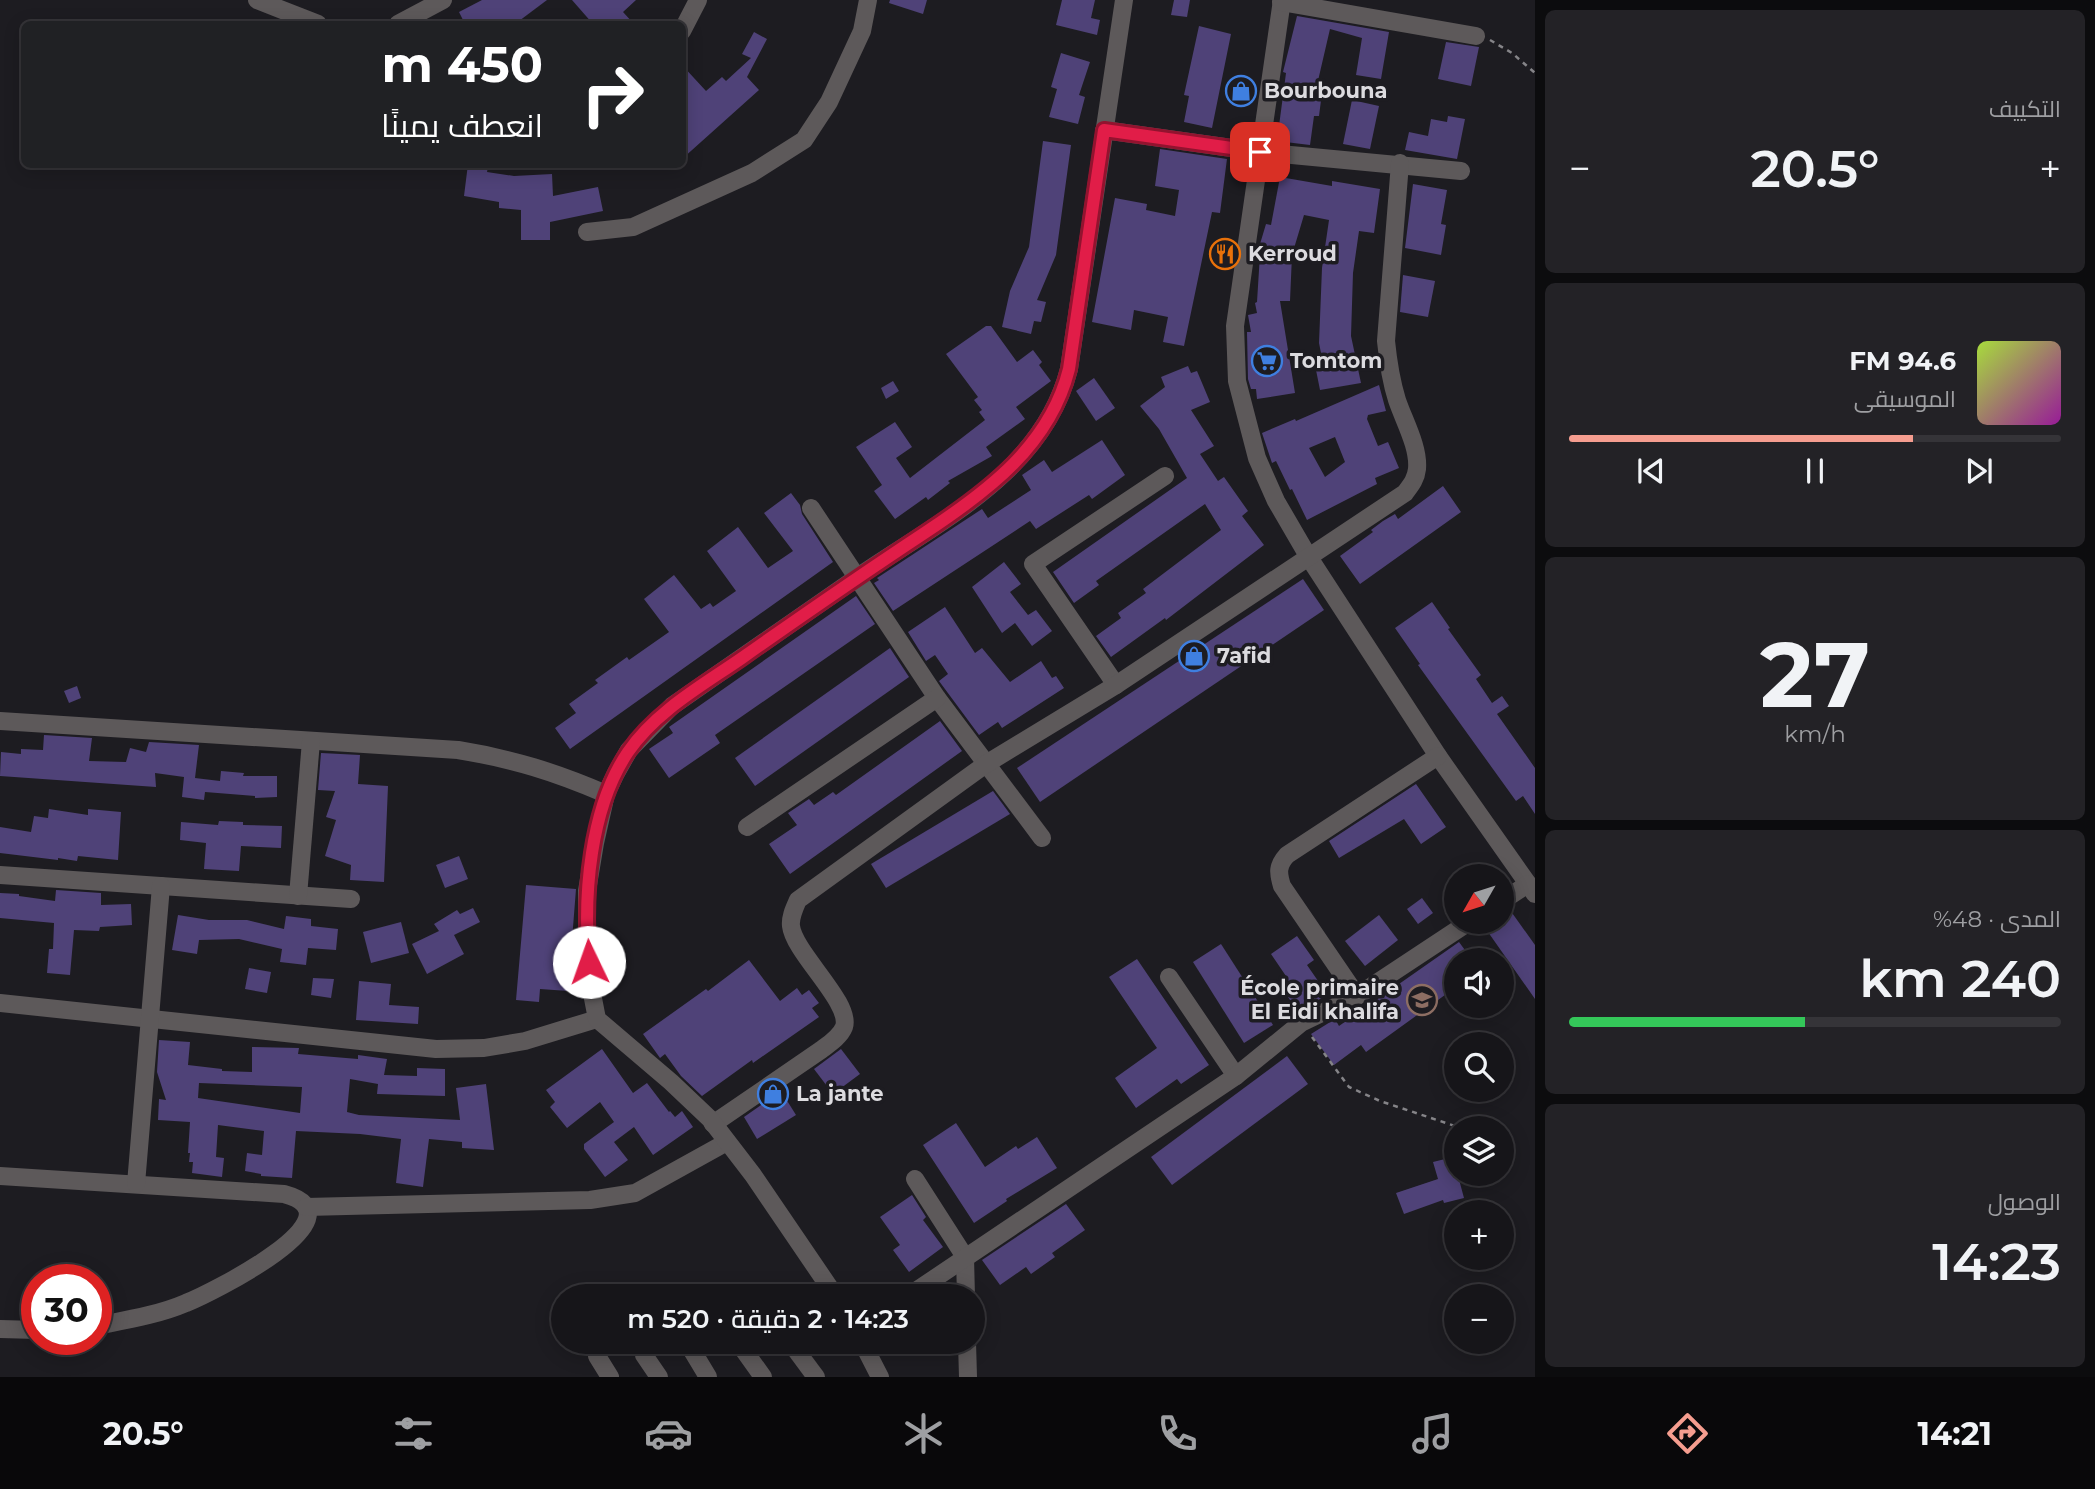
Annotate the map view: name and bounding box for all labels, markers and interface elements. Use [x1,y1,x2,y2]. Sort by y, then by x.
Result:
text: 450 m [382,35,543,94]
icon: right [567,49,658,140]
shop icon: Bourbouna [1224,74,1258,108]
place label: Bourbouna [1264,78,1387,103]
text: التكييف [1989,95,2061,123]
text: انعطف يمينًا [381,106,543,145]
pin [1230,122,1290,182]
icon: arrive [1241,133,1279,171]
text: 20.5° [1751,137,1879,200]
text: − [1569,145,1591,192]
text: + [2039,145,2061,192]
restaurant icon: Kerroud [1208,237,1242,271]
place label: Kerroud [1248,241,1337,266]
supermarket icon: Tomtom [1250,344,1284,378]
text: 94.6 FM [1849,345,1956,377]
place label: Tomtom [1290,348,1382,373]
text: الموسيقى [1854,385,1956,413]
icon: previous [1632,452,1670,490]
icon: pause [1796,452,1834,490]
icon: next [1960,452,1998,490]
text: 27 [1760,619,1870,730]
shop icon: 7afid [1177,639,1211,673]
place label: 7afid [1217,643,1271,668]
text: km/h [1784,720,1846,748]
north arrow [1444,864,1514,934]
map controls [1444,864,1514,1354]
text: المدى · 48% [1933,905,2061,933]
position arrow [552,925,626,999]
text: 240 km [1859,947,2061,1010]
button: sound [1444,948,1514,1018]
place label: École primaire El Eidi khalifa [1240,975,1399,1024]
school or university icon: École primaire El Eidi khalifa [1405,983,1439,1017]
button: search [1444,1032,1514,1102]
shop icon: La jante [756,1077,790,1111]
place label: La jante [796,1081,884,1106]
button: layers [1444,1116,1514,1186]
text: الوصول [1988,1188,2061,1216]
button: + [1444,1200,1514,1270]
text: 14:23 [1932,1230,2061,1293]
speed limit sign: 30 [21,1264,112,1355]
button: − [1444,1284,1514,1354]
text: 14:23 · 2 دقيقة · 520 m [627,1303,909,1335]
icon: filters [389,1409,438,1458]
icon: car [644,1409,693,1458]
icon: climate [899,1409,948,1458]
icon: phone [1153,1409,1202,1458]
icon: music [1408,1409,1457,1458]
icon: directions [1663,1409,1712,1458]
text: 20.5° [103,1414,184,1453]
text: 14:21 [1917,1414,1992,1453]

